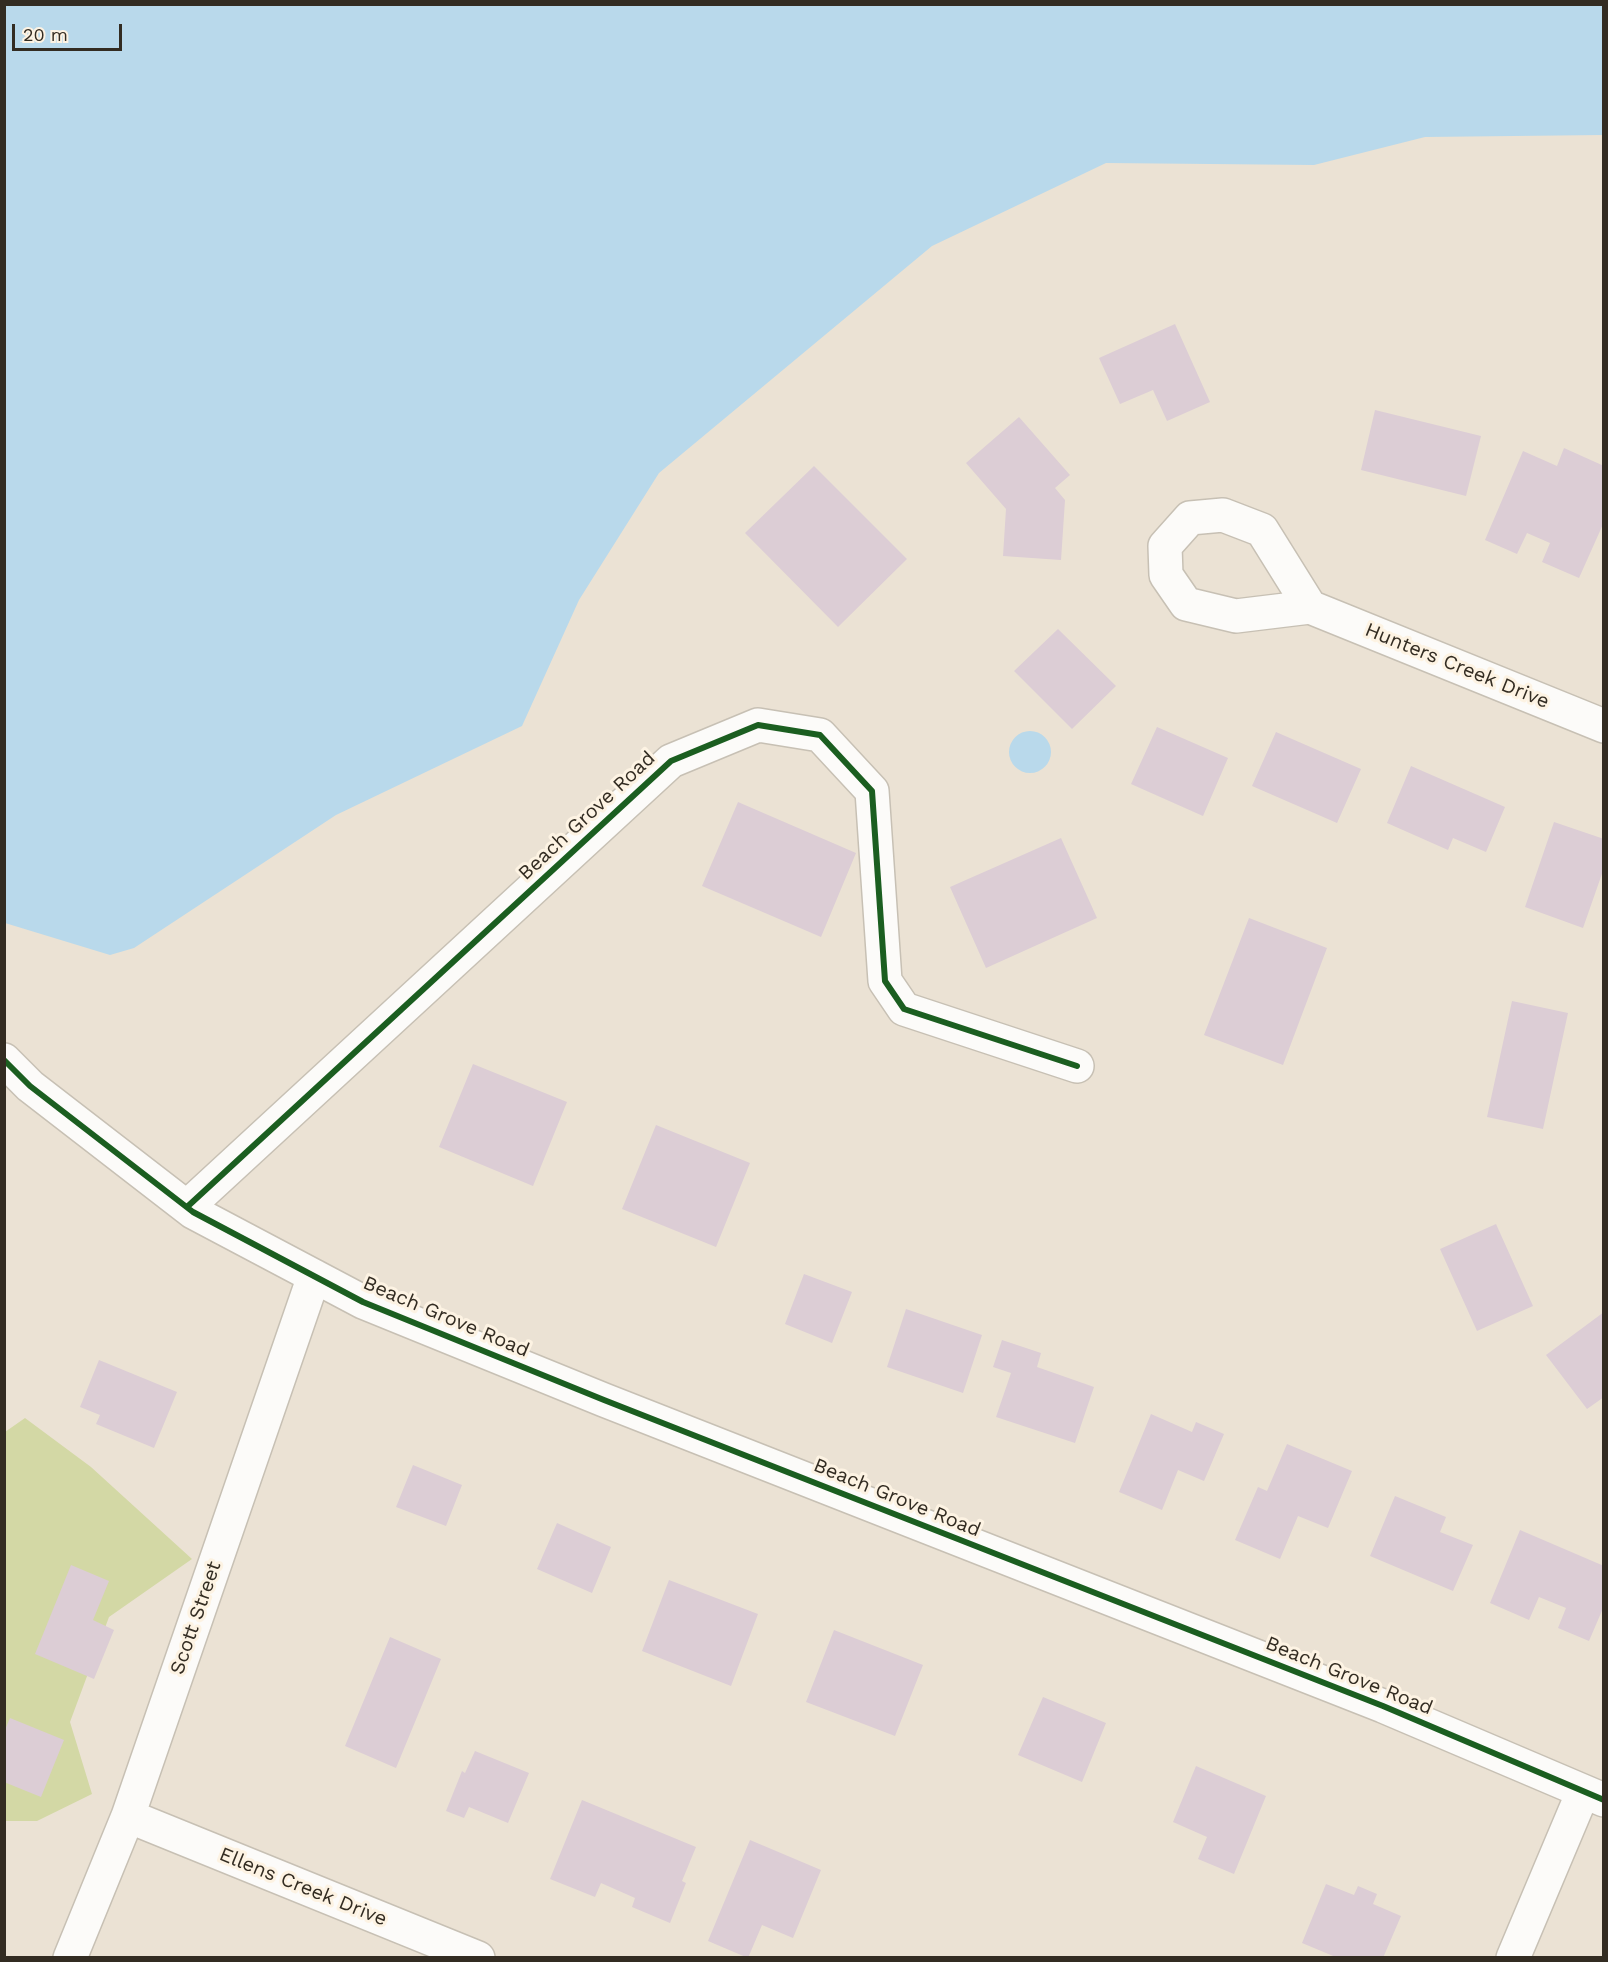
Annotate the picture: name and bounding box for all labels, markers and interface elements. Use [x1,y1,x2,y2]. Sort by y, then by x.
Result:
scale bar [15,12,124,50]
text: 20 m [23,24,68,45]
street label: Hunters Creek Drive [1361,618,1553,714]
street label: Beach Grove Road [514,746,660,886]
street label: Beach Grove Road [359,1271,533,1363]
street label: Beach Grove Road [810,1453,984,1543]
street label: Scott Street [165,1558,227,1678]
street label: Beach Grove Road [1262,1631,1436,1721]
street label: Ellens Creek Drive [216,1842,390,1932]

